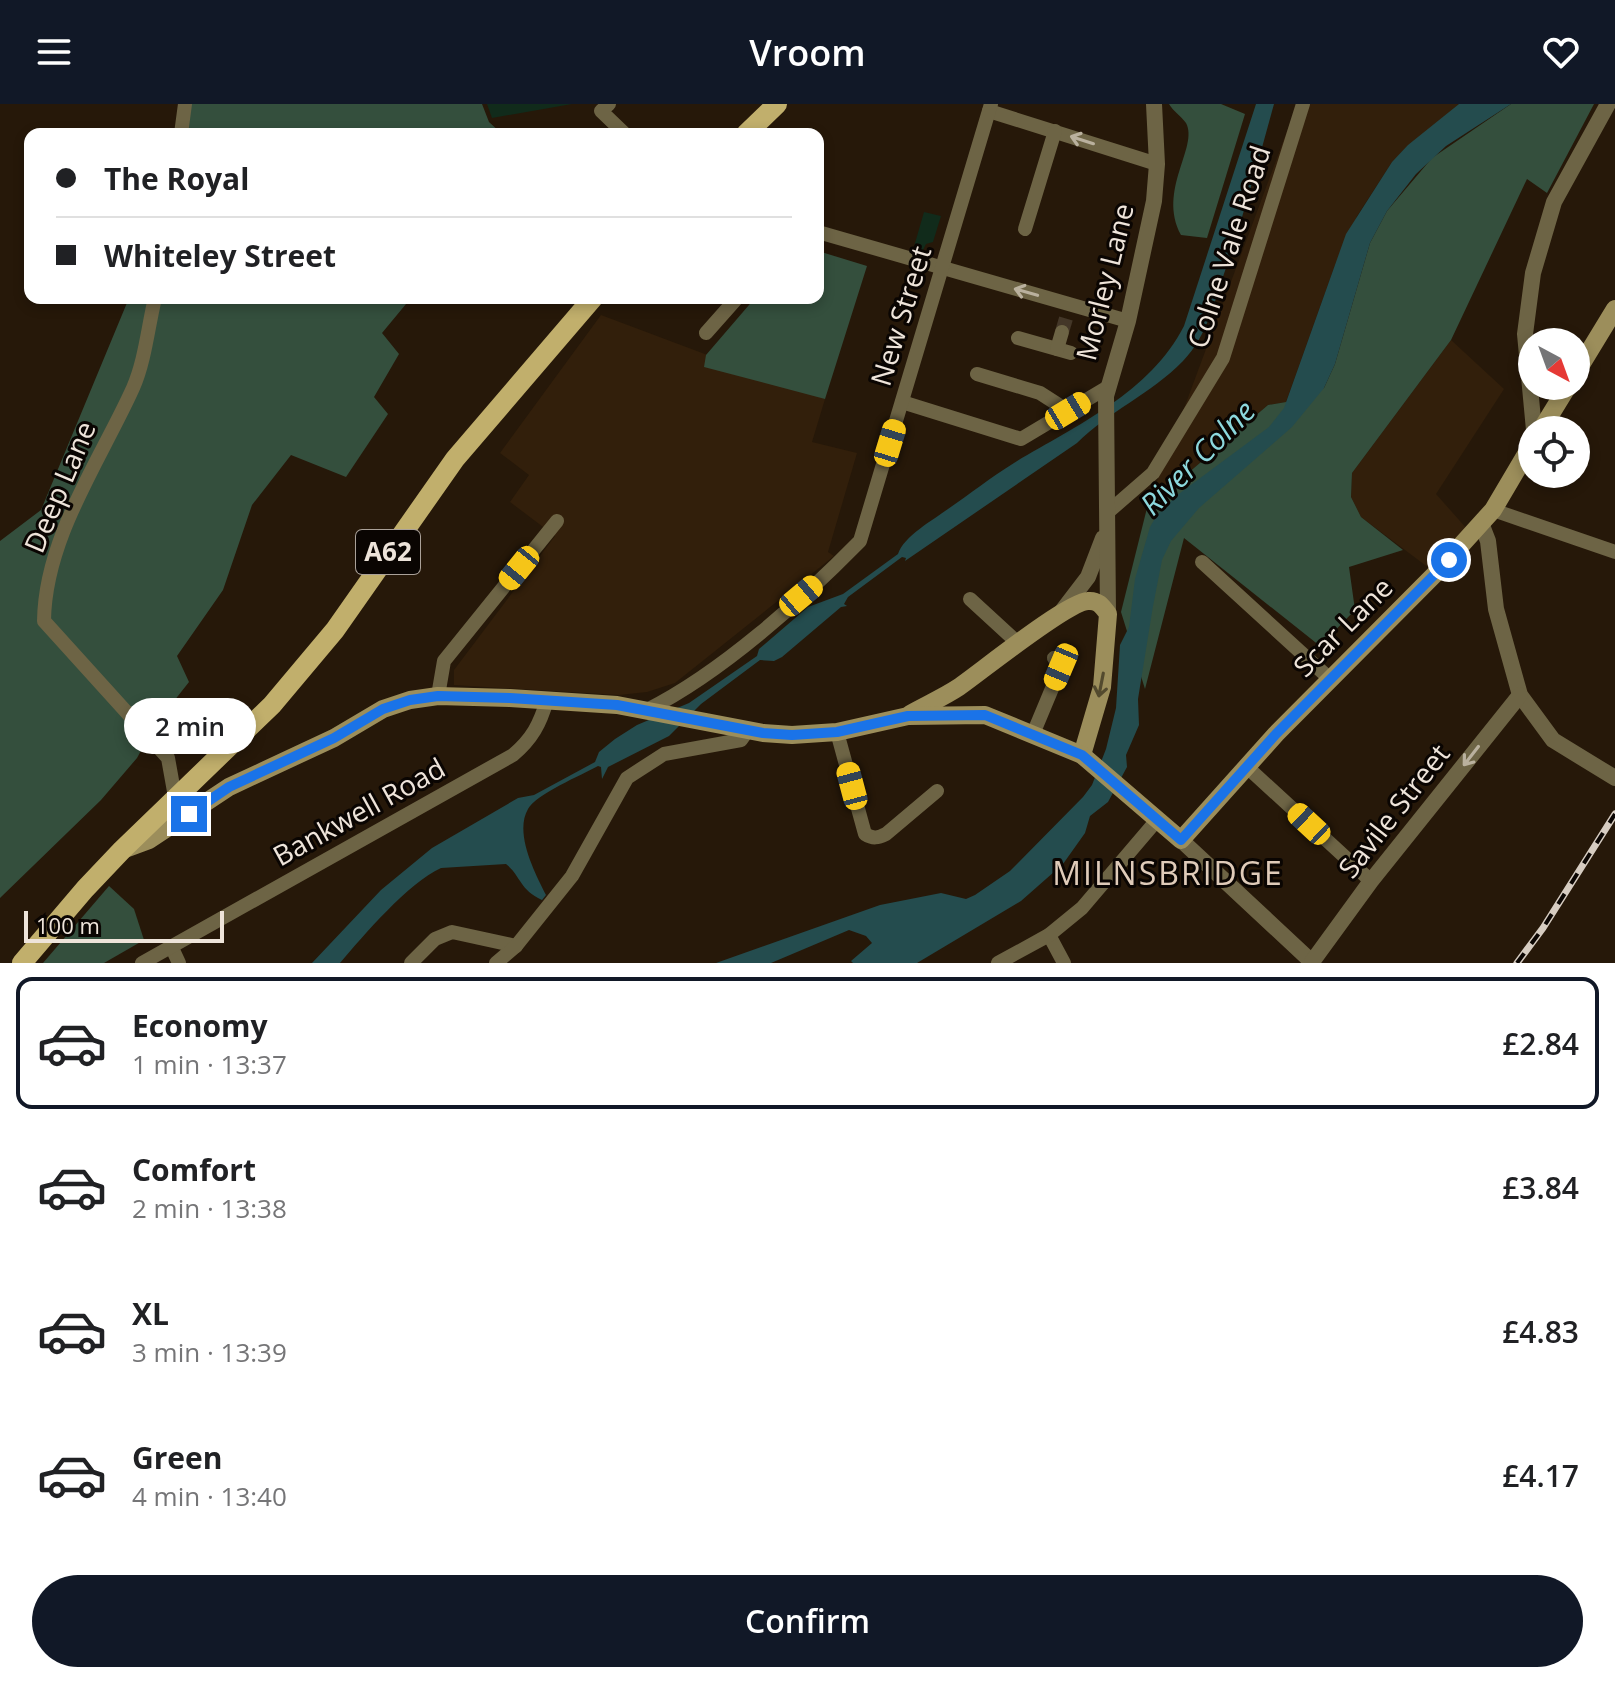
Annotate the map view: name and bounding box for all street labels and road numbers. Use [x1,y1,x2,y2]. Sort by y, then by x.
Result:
street label: Colne Vale Road [1177,141,1279,353]
street label: Morley Lane [1066,199,1142,364]
street label: New Street [861,241,939,390]
street label: Deep Lane [14,415,104,558]
road number: A62 [356,530,420,574]
street label: Scar Lane [1284,568,1400,684]
street label: Savile Street [1329,736,1458,885]
street label: Bankwell Road [266,748,451,874]

